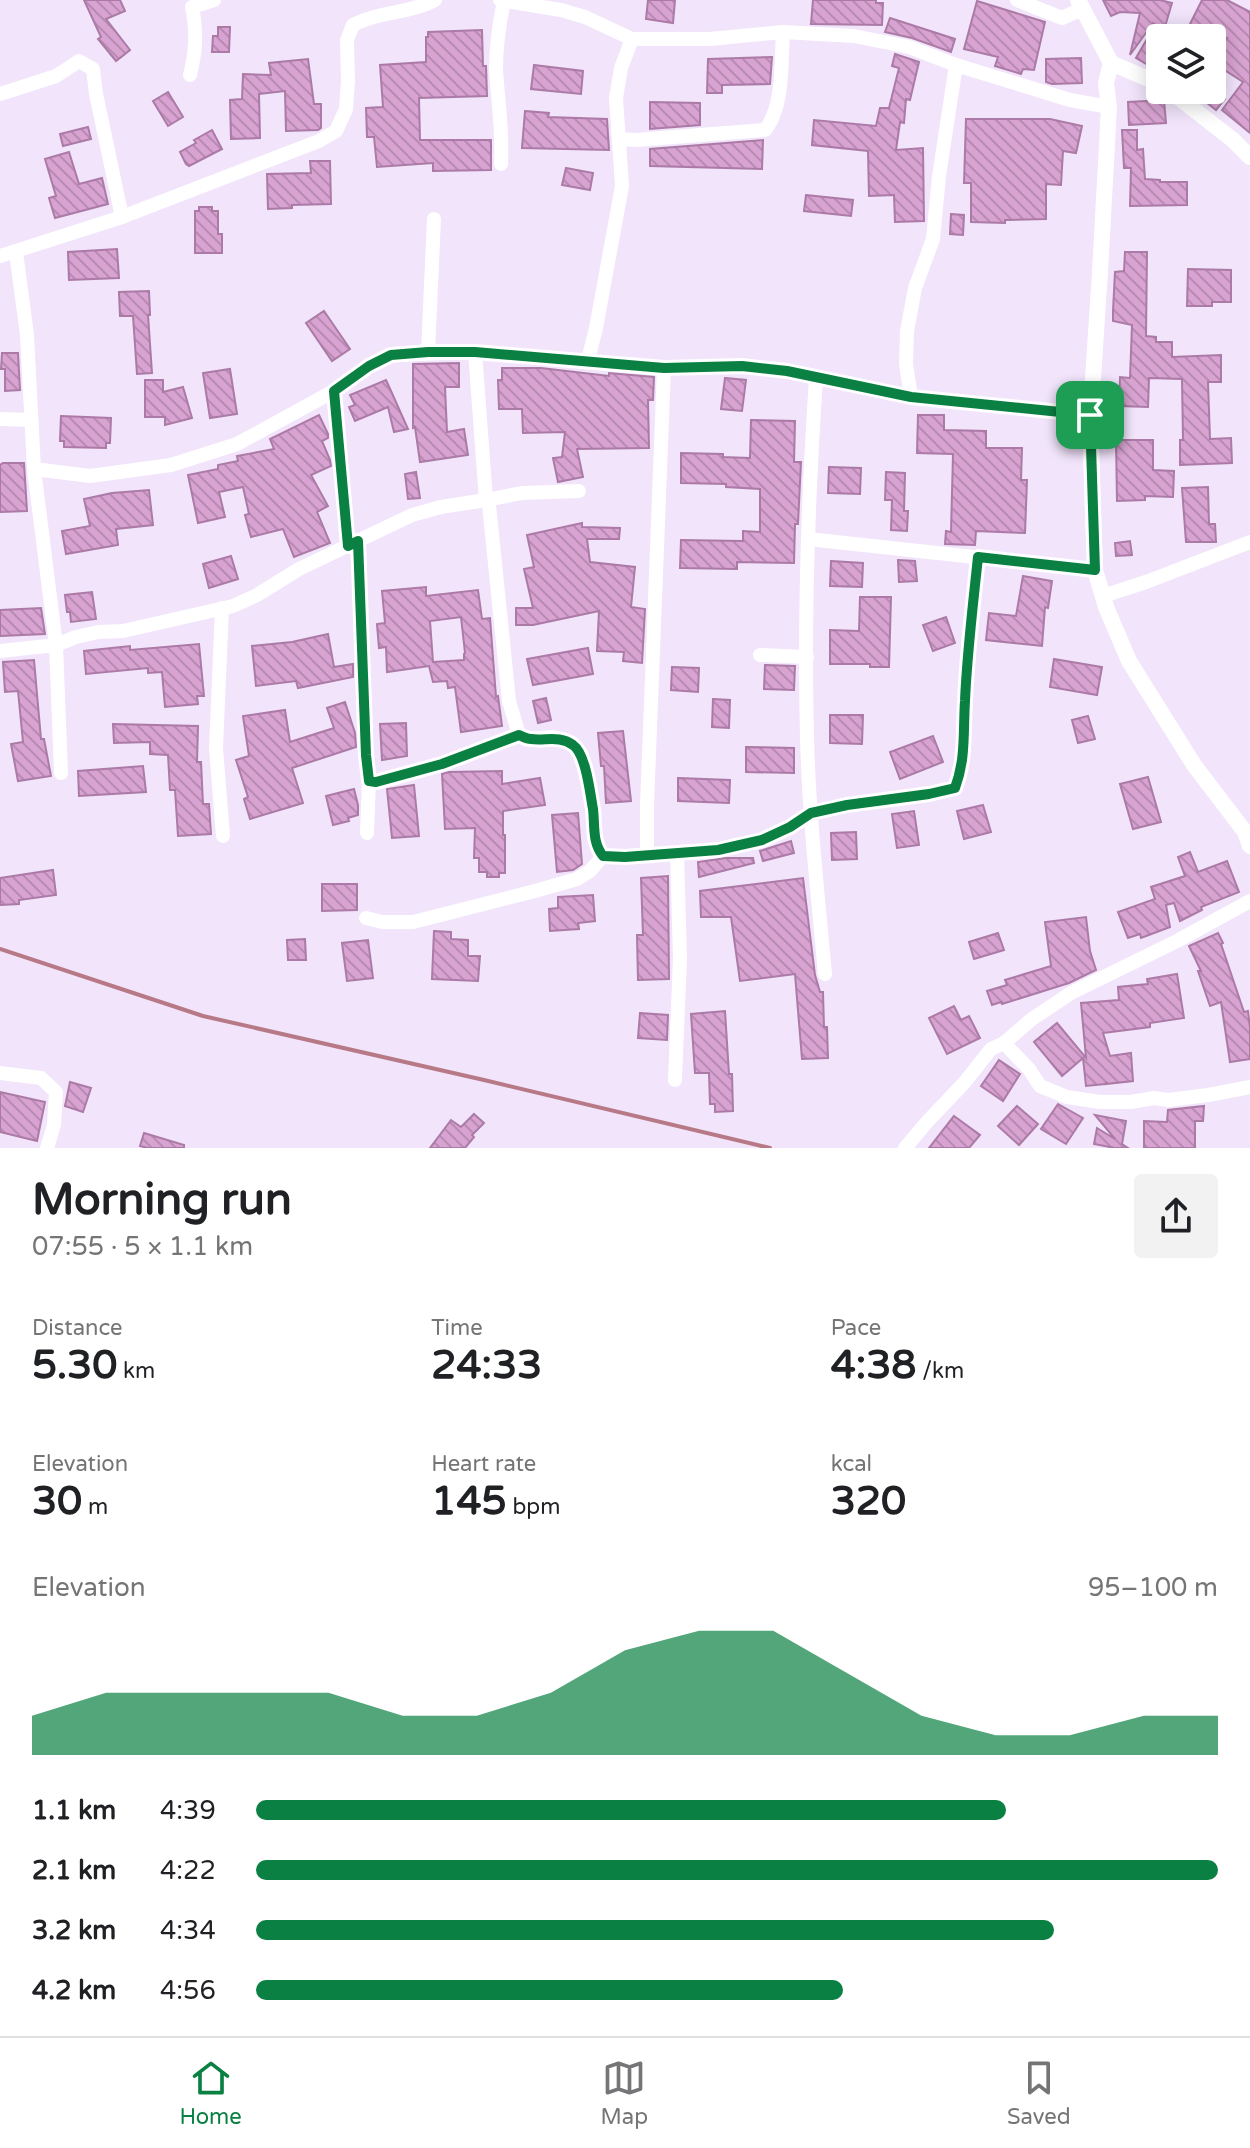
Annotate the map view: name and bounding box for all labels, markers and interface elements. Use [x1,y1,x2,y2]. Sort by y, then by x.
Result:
map controls [1146,24,1226,104]
button: layers [1146,24,1226,104]
pin [1056,381,1124,449]
icon: arrive [1068,393,1112,437]
text: Morning run [32,1174,292,1227]
button: share [1134,1174,1218,1258]
text: 07:55 · 5 × 1.1 km [32,1231,253,1262]
text: Distance [32,1315,123,1341]
text: Time [431,1315,483,1341]
text: Pace [831,1315,881,1341]
text: 5.30 [32,1341,117,1389]
text: 24:33 [431,1341,542,1389]
text: 4:38 [831,1341,916,1389]
text: km [117,1358,155,1384]
text: /km [916,1358,964,1384]
text: Elevation [32,1451,128,1477]
text: Heart rate [431,1451,536,1477]
text: kcal [831,1451,872,1477]
text: 30 [32,1477,82,1525]
text: 145 [431,1477,507,1525]
text: 320 [831,1477,906,1525]
text: m [82,1494,108,1520]
text: bpm [507,1494,560,1520]
text: Elevation [32,1572,146,1603]
text: 95–100 m [1088,1572,1218,1603]
text: 1.1 km [32,1795,116,1826]
text: 4:39 [160,1795,216,1826]
text: 2.1 km [32,1855,116,1886]
text: 4:22 [160,1855,216,1886]
text: 3.2 km [32,1915,116,1946]
text: 4:34 [160,1915,216,1946]
text: 4.2 km [32,1975,116,2006]
text: 4:56 [160,1975,216,2006]
tab: Home [179,2056,242,2130]
tab: Map [601,2056,648,2130]
tab: Saved [1007,2056,1071,2130]

